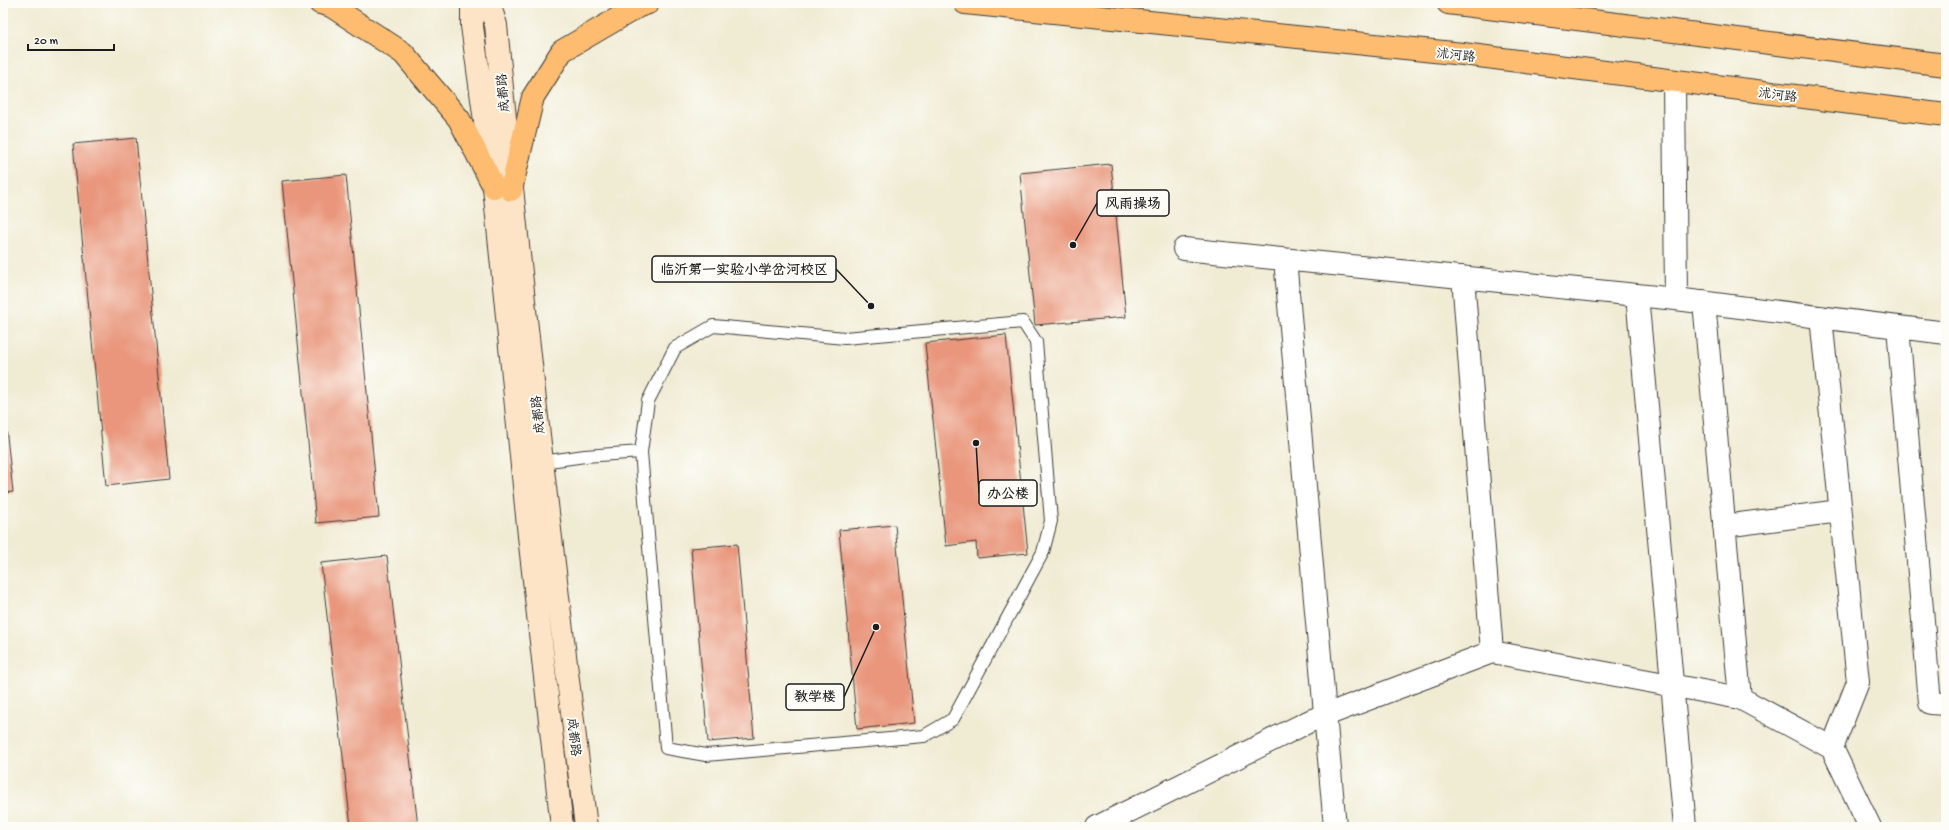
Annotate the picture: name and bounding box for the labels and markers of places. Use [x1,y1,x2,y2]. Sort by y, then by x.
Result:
callout: 风雨操场 [1097,190,1169,216]
callout: 临沂第一实验小学岔河校区 [652,256,836,282]
callout: 办公楼 [979,480,1037,506]
callout: 教学楼 [786,684,844,710]

